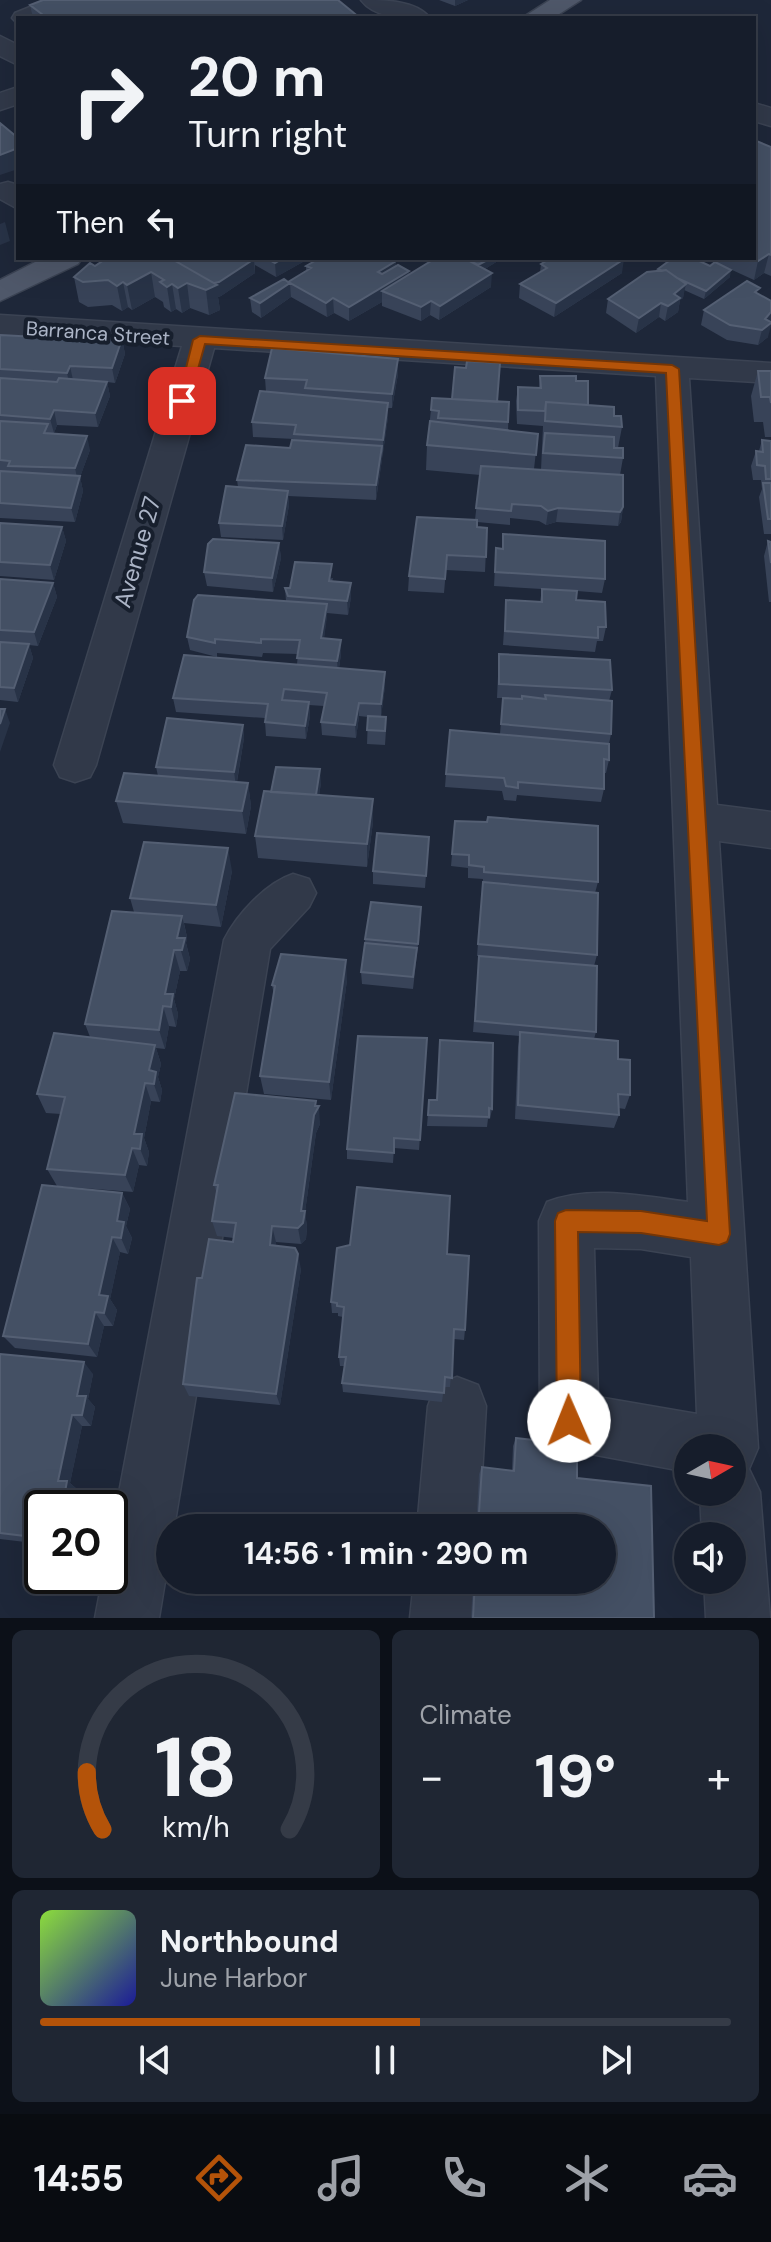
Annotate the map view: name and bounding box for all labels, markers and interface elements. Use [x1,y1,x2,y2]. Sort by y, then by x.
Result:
text: 20 m [188,40,325,113]
icon: right [56,48,160,152]
text: Turn right [188,111,347,158]
icon: left [140,200,184,244]
text: Then [56,203,124,242]
street label: Barranca Street [25,315,171,351]
pin [148,367,216,435]
icon: arrive [160,379,204,423]
street label: Avenue 27 [106,493,168,611]
position arrow [527,1379,611,1463]
north arrow [674,1434,746,1506]
map controls [674,1434,746,1594]
speed limit sign: 20 [24,1490,128,1594]
button: sound [674,1522,746,1594]
text: 14:56 · 1 min · 290 m [244,1534,528,1573]
text: Climate [420,1698,512,1732]
text: 18 [154,1713,237,1822]
text: 19° [534,1737,616,1816]
text: − [420,1748,444,1806]
text: + [707,1748,731,1806]
text: km/h [162,1809,230,1846]
text: Northbound [160,1922,339,1961]
text: June Harbor [160,1961,307,1995]
icon: previous [133,2038,177,2082]
icon: pause [363,2038,407,2082]
icon: next [594,2038,638,2082]
icon: directions [191,2150,247,2206]
icon: music [313,2150,369,2206]
icon: phone [436,2150,492,2206]
icon: climate [559,2150,615,2206]
icon: car [682,2150,738,2206]
text: 14:55 [33,2155,124,2202]

